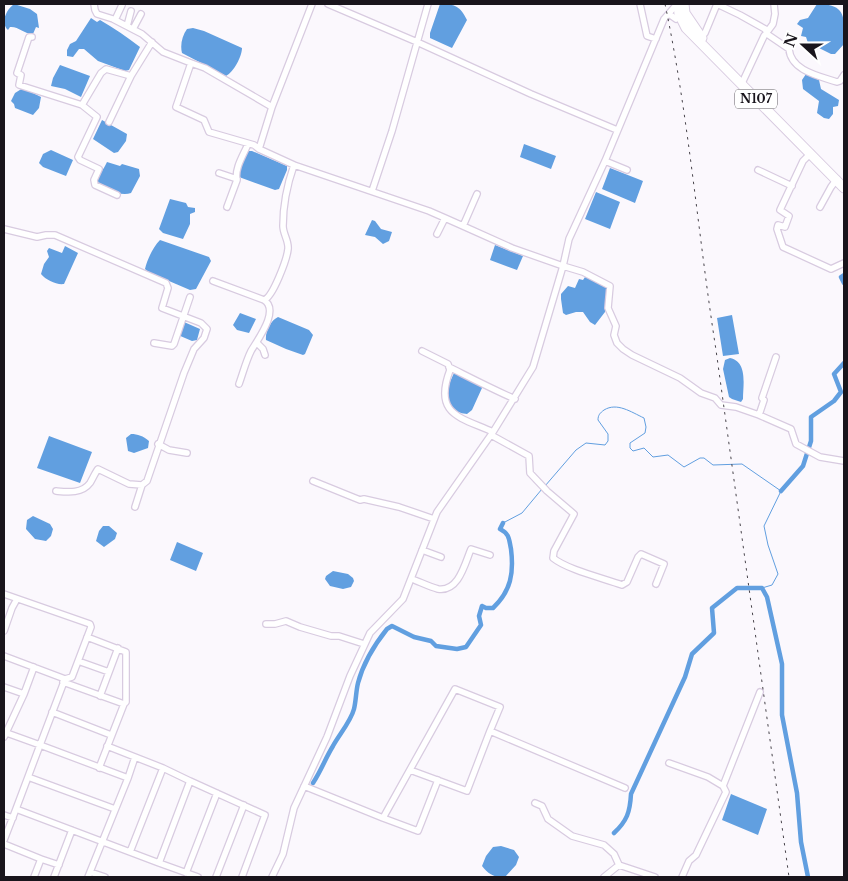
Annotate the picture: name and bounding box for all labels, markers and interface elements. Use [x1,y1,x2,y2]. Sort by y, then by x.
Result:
north arrow [778,20,828,70]
text: N [780,31,802,50]
road number: N107 [735,90,777,108]

